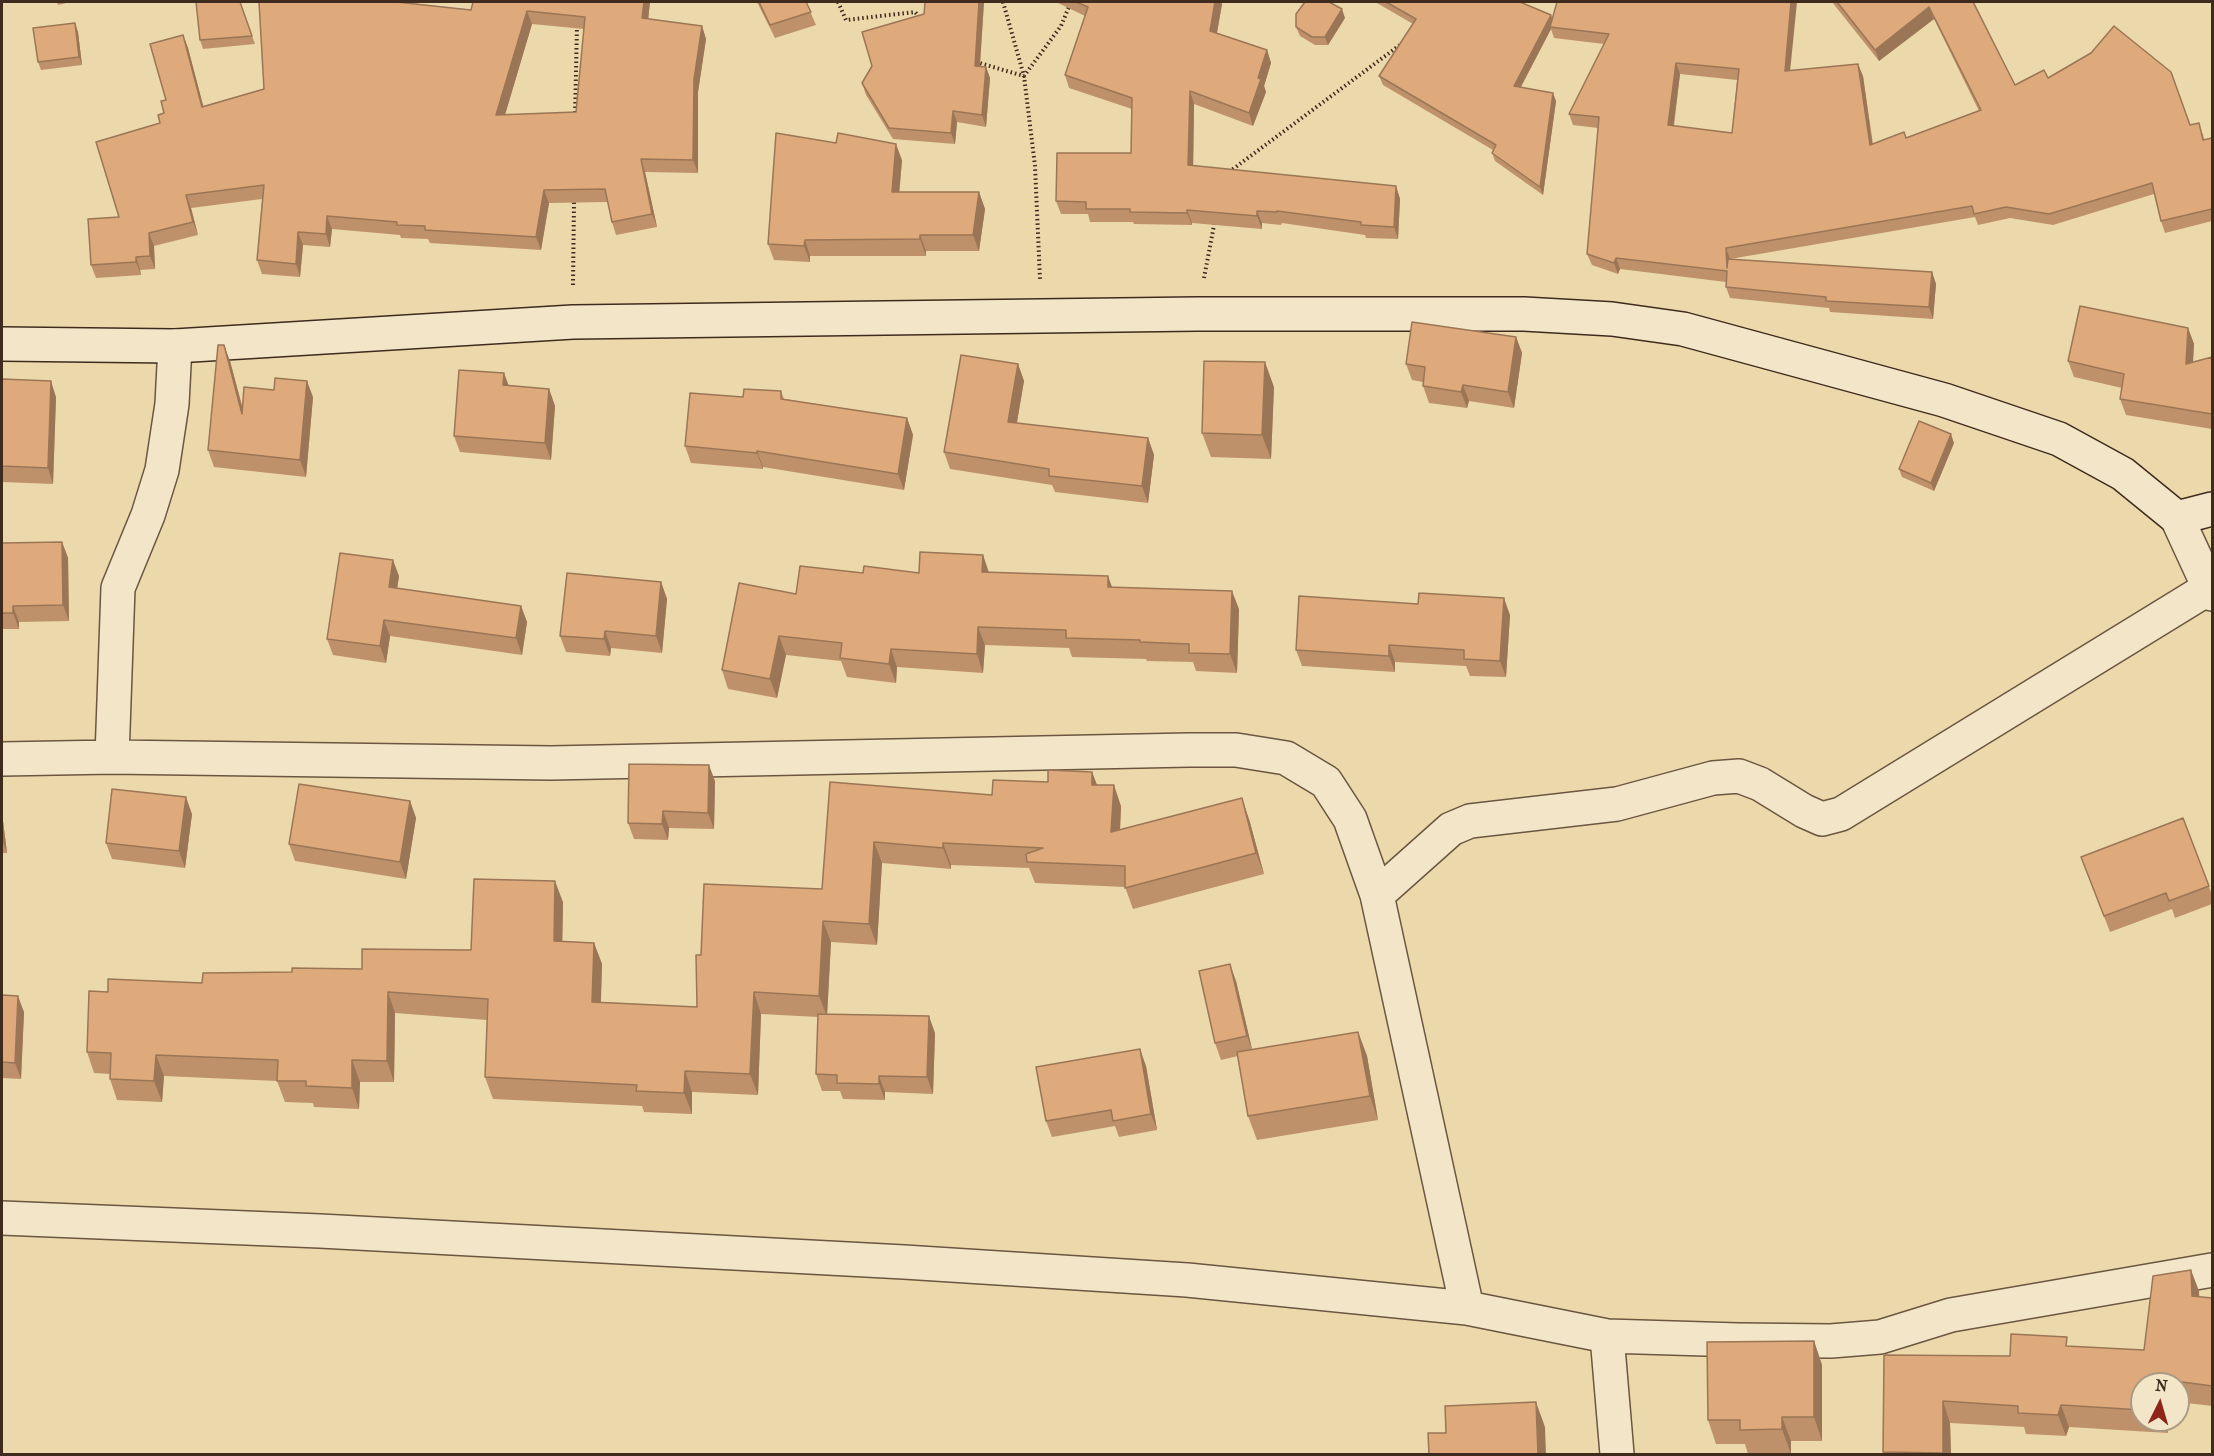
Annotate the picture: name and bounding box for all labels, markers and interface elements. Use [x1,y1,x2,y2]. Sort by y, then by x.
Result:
north arrow [2130,1372,2190,1432]
text: N [2155,1376,2168,1396]

